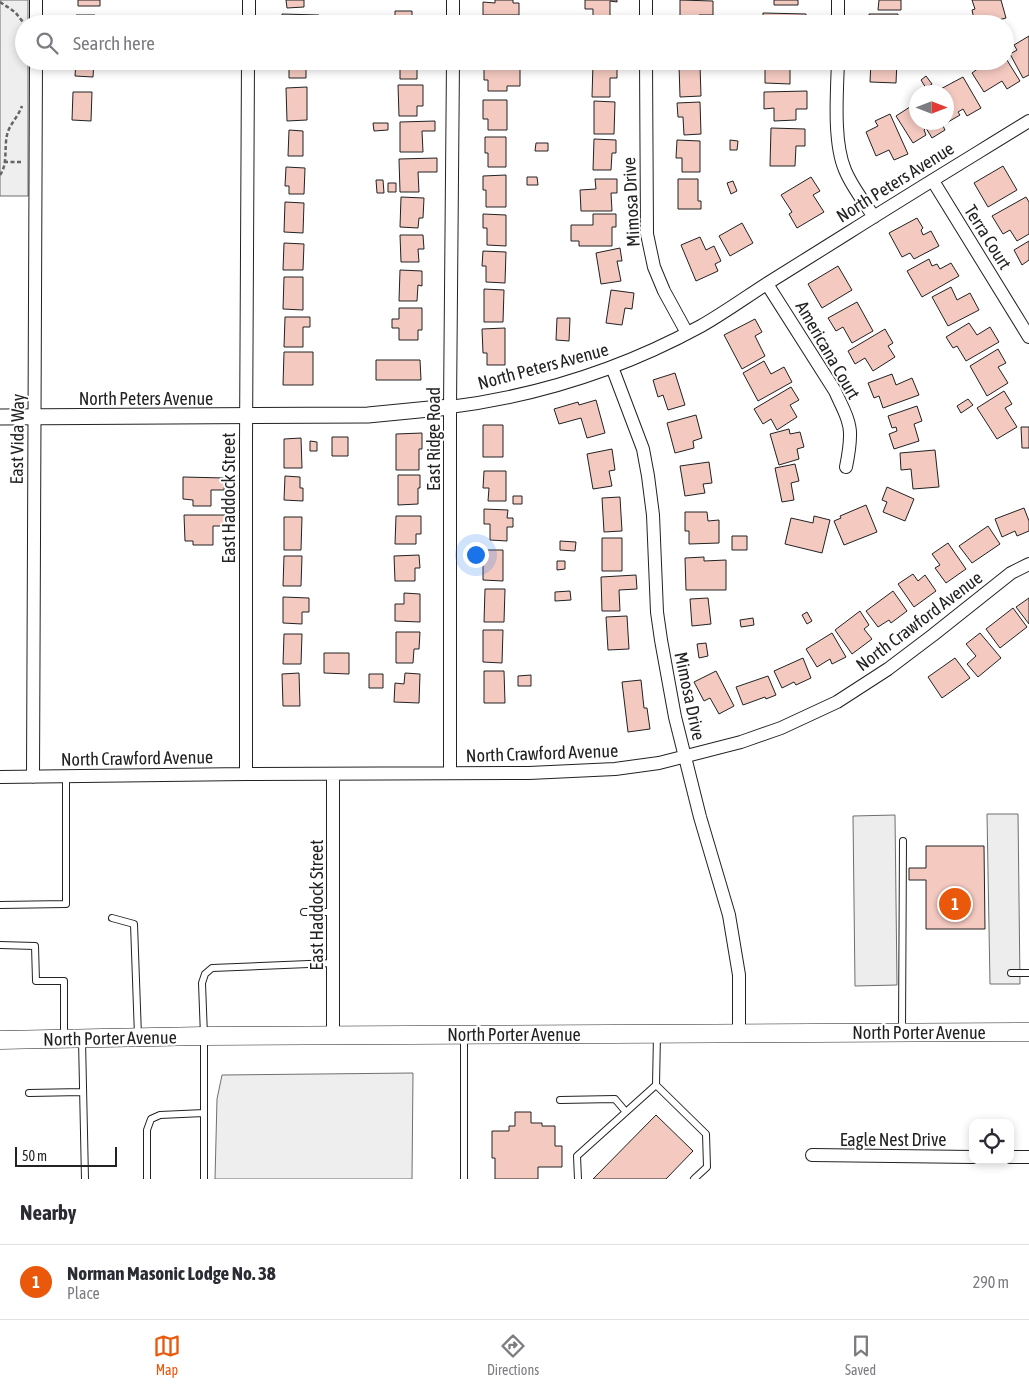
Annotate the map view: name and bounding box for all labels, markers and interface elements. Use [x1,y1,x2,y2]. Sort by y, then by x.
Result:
search box [15,15,1014,70]
icon: search [33,29,61,57]
text: Search here [73,32,155,54]
north arrow [909,85,954,130]
street label: North Peters Avenue [832,137,958,227]
street label: Mimosa Drive [618,157,644,247]
street label: Terra Court [960,201,1016,273]
street label: Americana Court [792,297,864,403]
street label: North Peters Avenue [475,338,611,394]
street label: East Ridge Road [423,387,444,491]
street label: North Peters Avenue [79,388,213,409]
street label: East Vida Way [6,393,28,485]
street label: East Haddock Street [218,433,239,563]
your location [463,542,489,568]
street label: North Crawford Avenue [852,567,986,675]
street label: Mimosa Drive [670,650,710,742]
street label: North Crawford Avenue [466,740,618,766]
street label: North Crawford Avenue [61,746,213,770]
street label: East Haddock Street [306,840,327,970]
pin: 1 [939,885,971,923]
street label: North Porter Avenue [852,1022,986,1043]
street label: North Porter Avenue [447,1024,581,1045]
street label: North Porter Avenue [43,1026,177,1050]
map controls [969,1119,1014,1164]
button: locate [969,1119,1014,1164]
street label: Eagle Nest Drive [840,1129,946,1150]
scale bar [15,1144,118,1167]
text: 50 m [22,1148,47,1164]
text: Nearby [20,1200,76,1224]
text: Norman Masonic Lodge No. 38 [67,1262,276,1284]
text: 1 [32,1273,40,1291]
text: 290 m [973,1273,1009,1291]
text: Place [67,1284,100,1302]
tab: Map [153,1332,181,1378]
tab: Directions [487,1332,539,1378]
tab: Saved [845,1332,876,1378]

